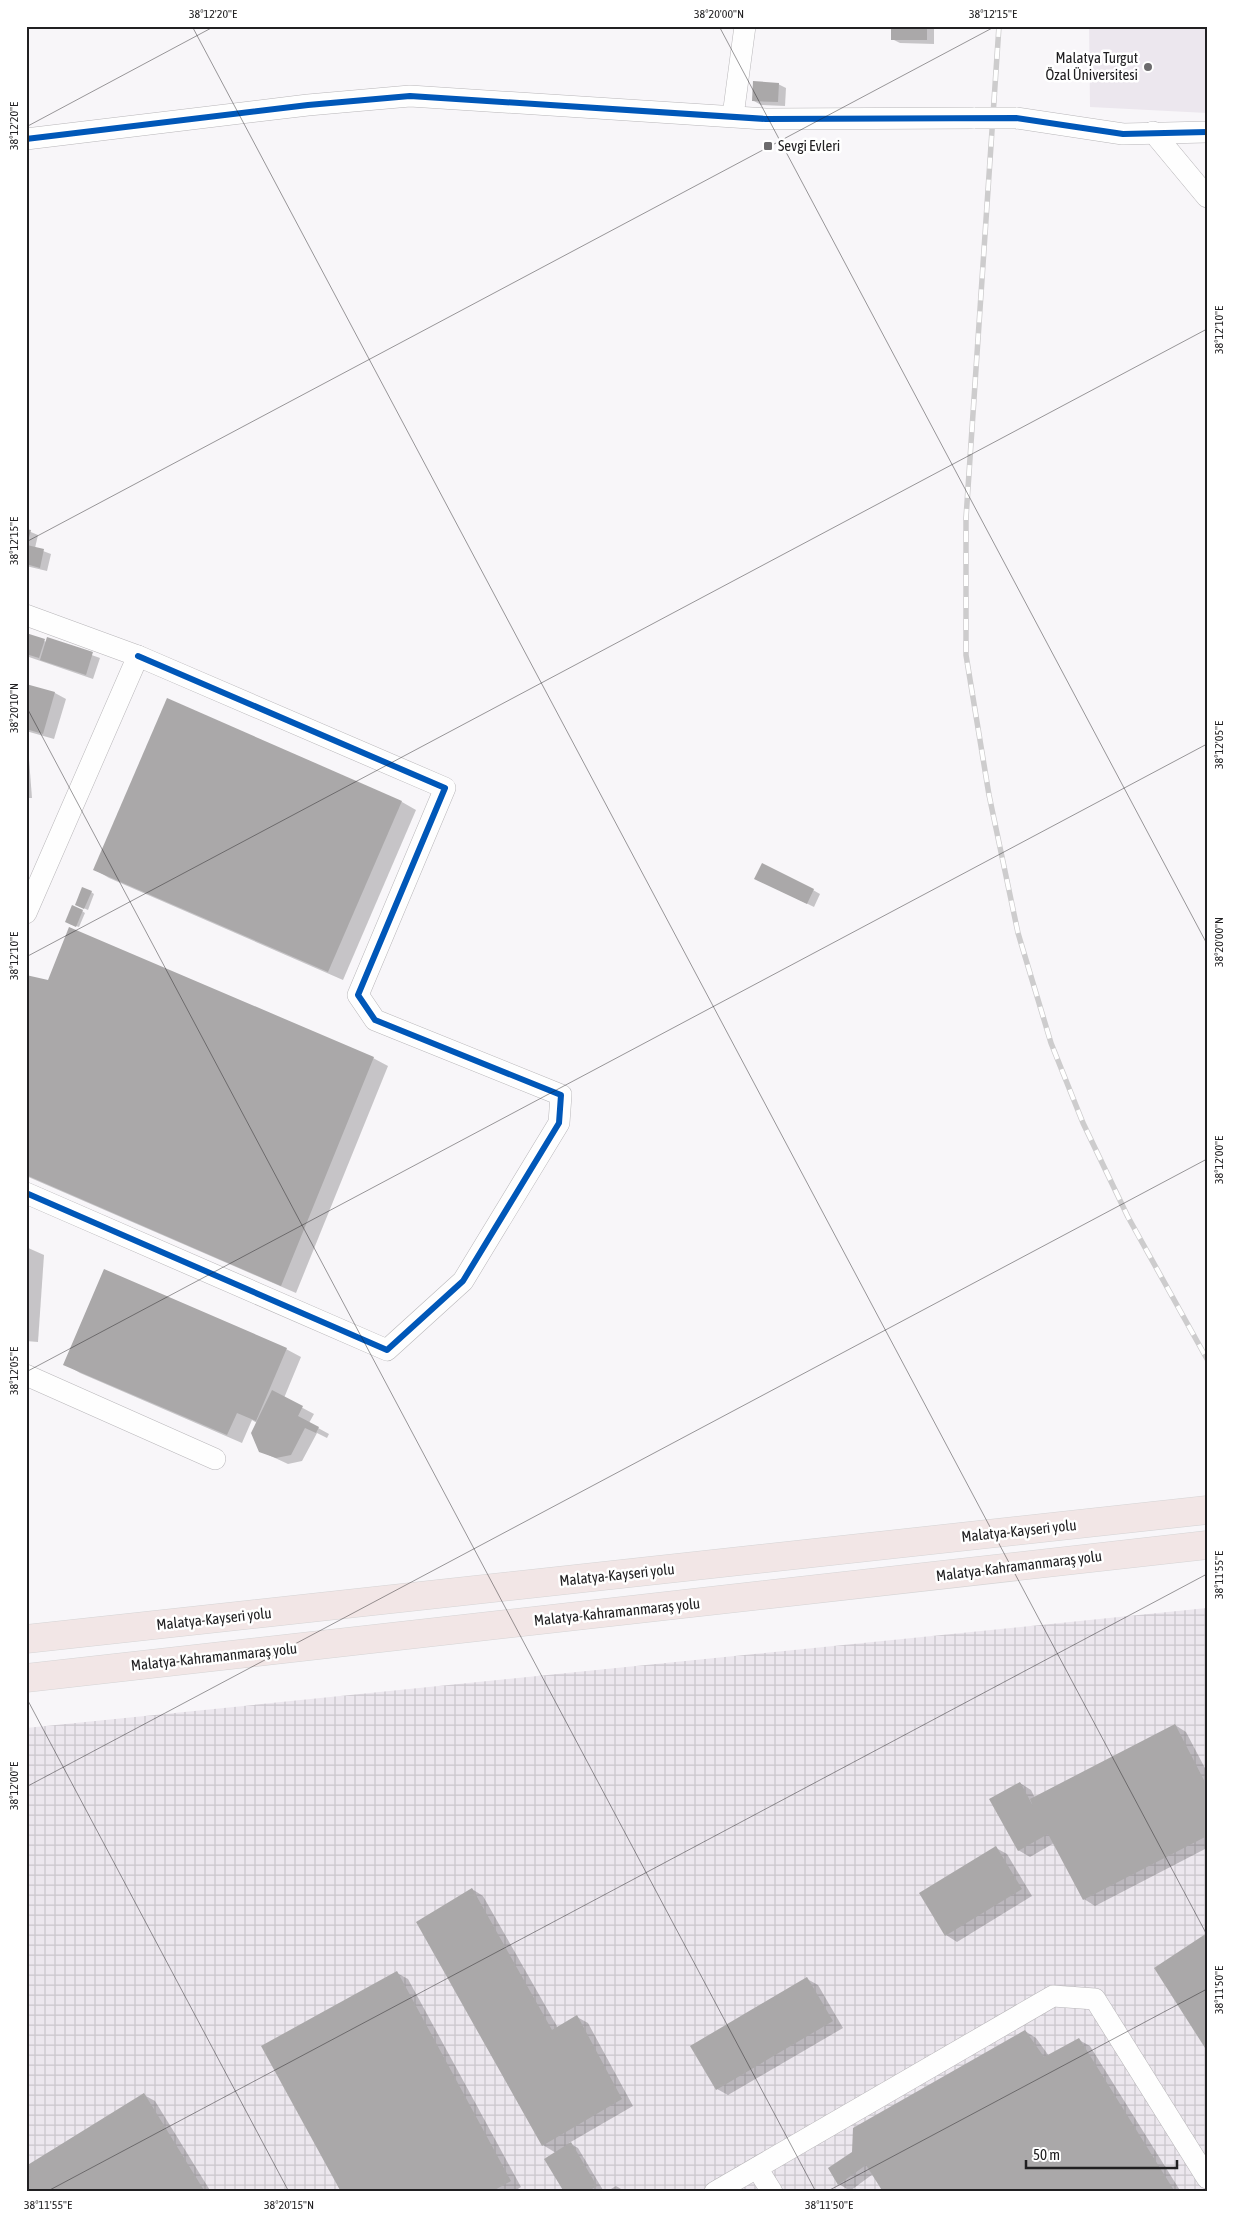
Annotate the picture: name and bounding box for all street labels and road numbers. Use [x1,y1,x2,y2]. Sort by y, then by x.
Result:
street label: Malatya-Kayseri yolu [961,1516,1077,1545]
street label: Malatya-Kahramanmaraş yolu [935,1547,1103,1584]
street label: Malatya-Kayseri yolu [559,1560,675,1589]
street label: Malatya-Kahramanmaraş yolu [533,1594,701,1629]
street label: Malatya-Kayseri yolu [156,1604,272,1633]
street label: Malatya-Kahramanmaraş yolu [130,1639,298,1674]

